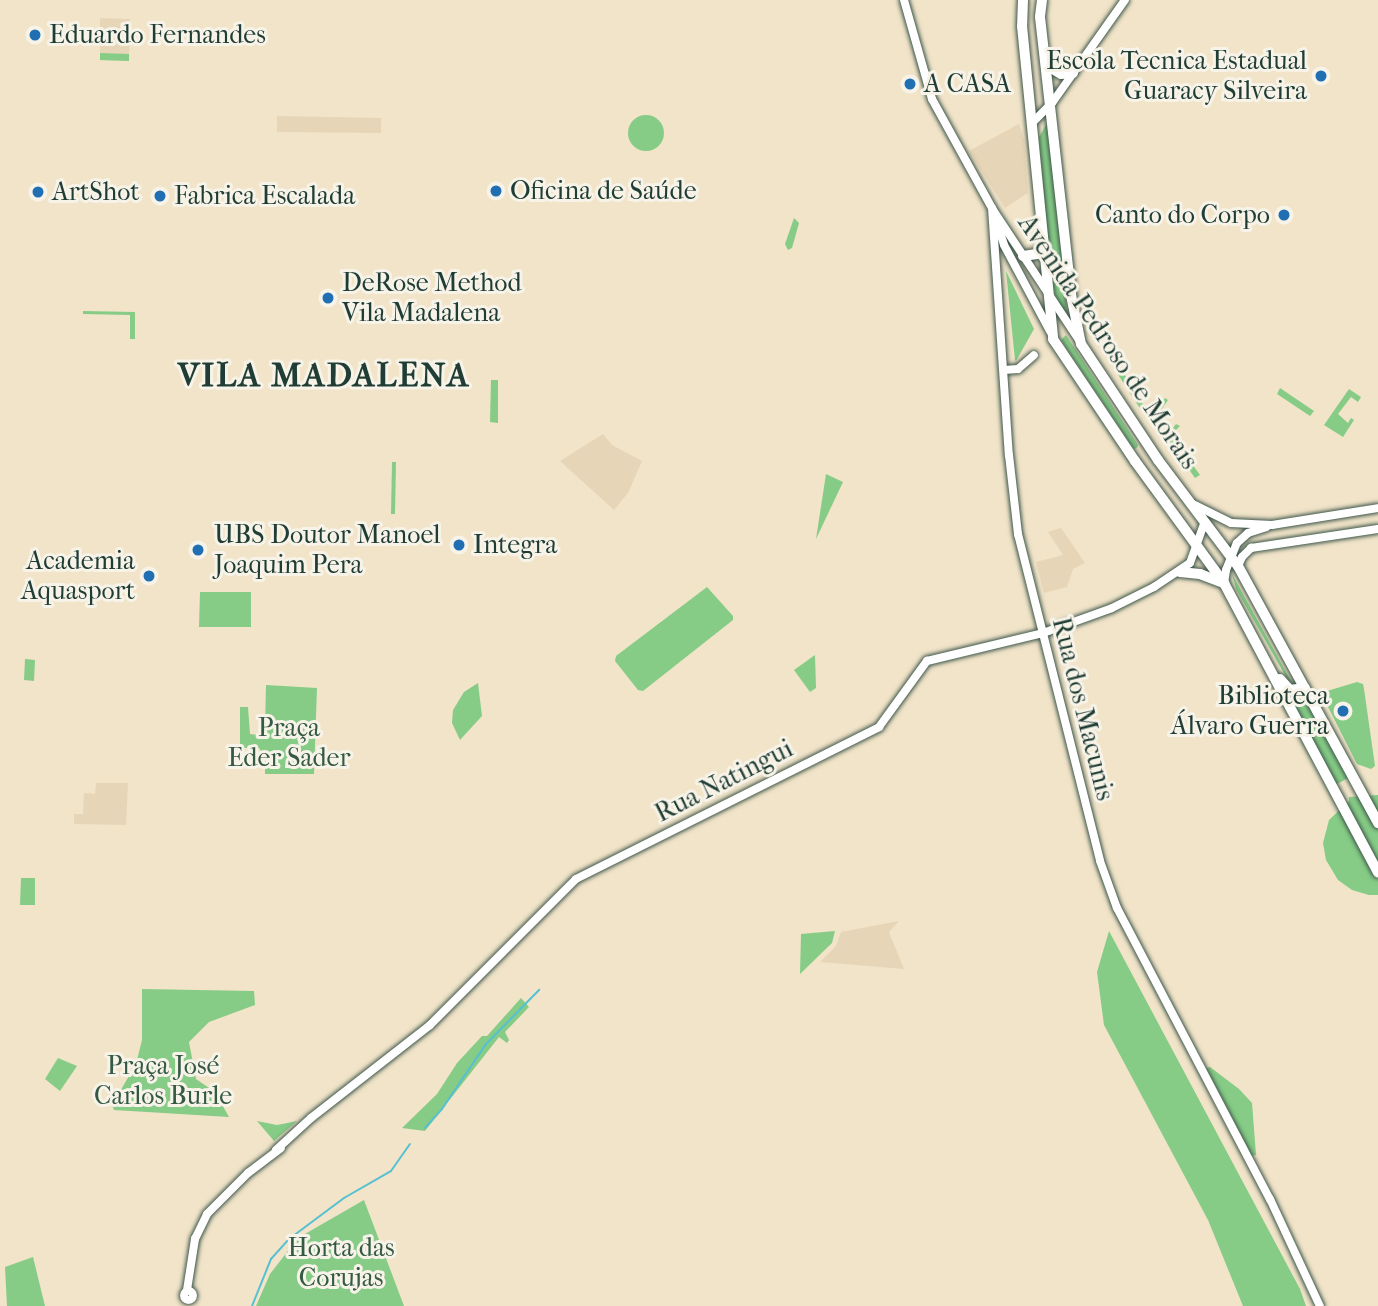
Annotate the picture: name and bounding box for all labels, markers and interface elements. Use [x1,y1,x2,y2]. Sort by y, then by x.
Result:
place label: Eduardo Fernandes [49,19,266,51]
marker: Eduardo Fernandes [27,27,43,43]
place label: Escola Tecnica Estadual Guaracy Silveira [1046,45,1307,106]
place label: A CASA [924,68,1011,100]
marker: Escola Tecnica Estadual Guaracy Silveira [1313,68,1329,84]
marker: A CASA [902,76,918,92]
place label: Oficina de Saúde [510,175,696,207]
place label: ArtShot [52,176,140,208]
place label: Fabrica Escalada [174,180,355,212]
marker: Oficina de Saúde [488,183,504,199]
marker: ArtShot [30,184,46,200]
marker: Fabrica Escalada [152,188,168,204]
place label: Canto do Corpo [1095,199,1270,231]
marker: Canto do Corpo [1276,207,1292,223]
street label: Avenida Pedroso de Morais [1011,209,1205,475]
place label: DeRose Method Vila Madalena [342,267,522,328]
marker: DeRose Method Vila Madalena [320,290,336,306]
district label: VILA MADALENA [179,356,469,396]
place label: UBS Doutor Manoel Joaquim Pera [214,519,440,580]
place label: Integra [473,529,557,561]
marker: Integra [451,537,467,553]
marker: UBS Doutor Manoel Joaquim Pera [188,540,208,560]
place label: Academia Aquasport [21,545,135,606]
marker: Academia Aquasport [141,568,157,584]
street label: Rua dos Macunis [1045,614,1121,804]
place label: Biblioteca Álvaro Guerra [1171,680,1329,742]
marker: Biblioteca Álvaro Guerra [1335,703,1351,719]
park label: Praça Eder Sader [227,712,351,774]
street label: Rua Natingui [650,733,798,829]
park label: Praça José Carlos Burle [94,1050,232,1112]
park label: Horta das Corujas [287,1232,395,1294]

